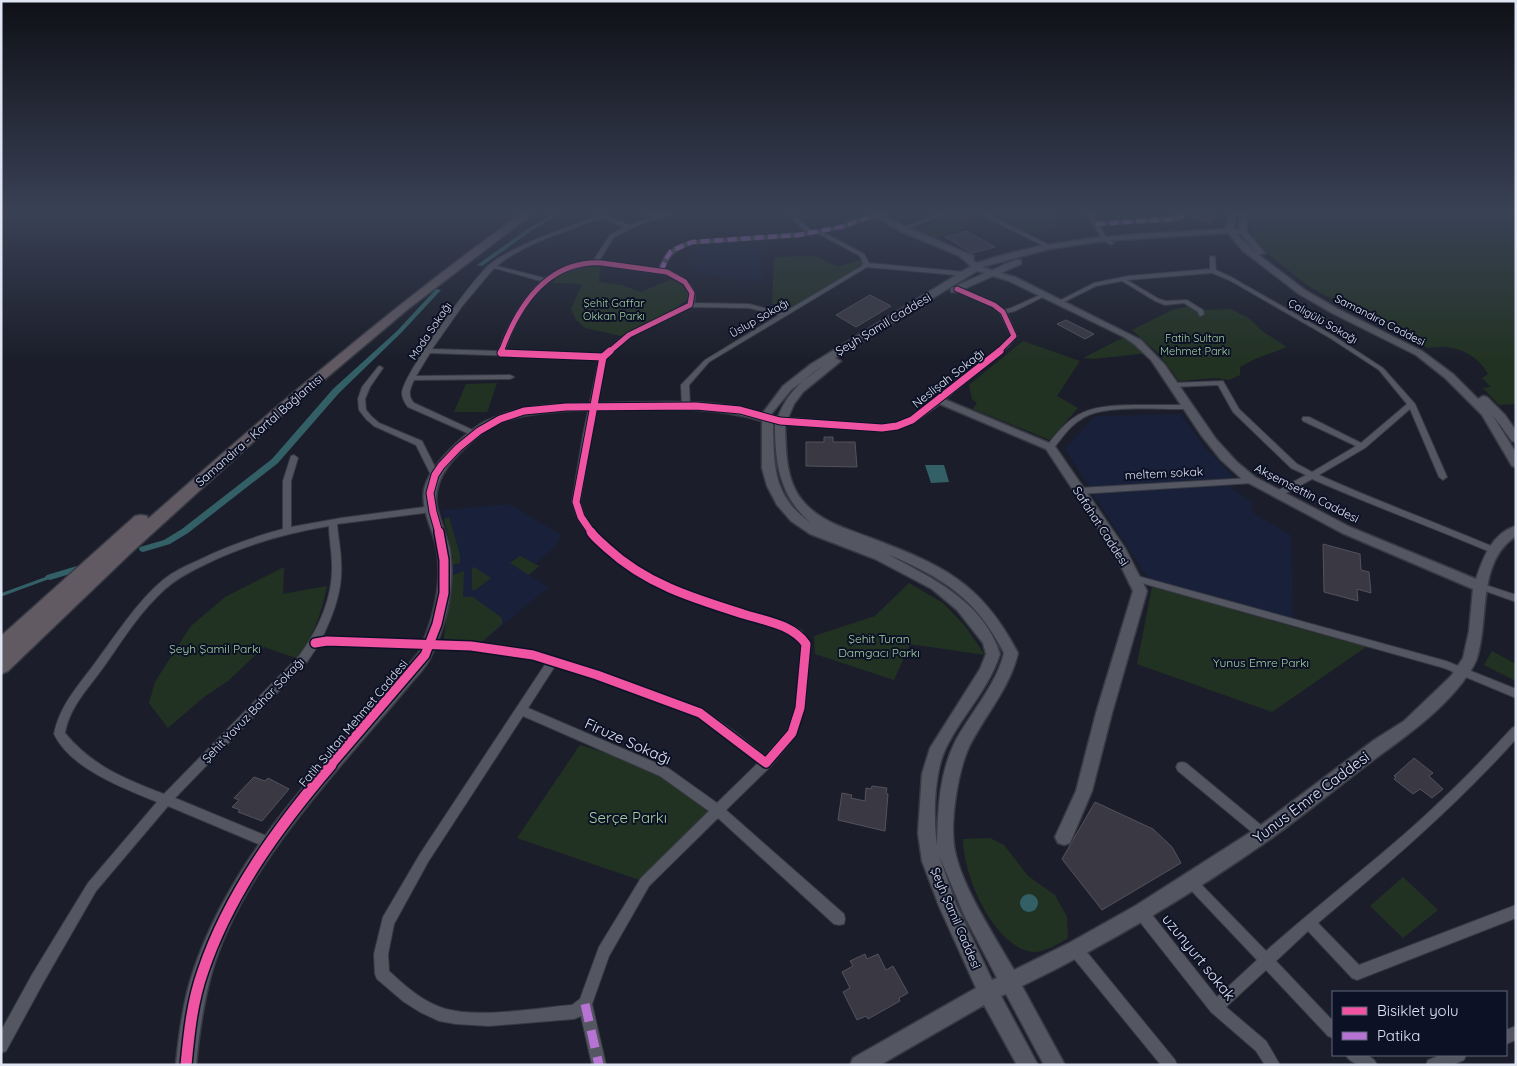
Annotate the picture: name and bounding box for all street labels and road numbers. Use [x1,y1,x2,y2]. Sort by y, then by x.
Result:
street label: Şeyh Şamil Caddesi [833,290,933,358]
street label: Samandıra Caddesi [1332,291,1428,349]
street label: Üslup Sokağı [727,295,791,341]
street label: Çalıgülü Sokağı [1286,295,1360,347]
street label: Moda Sokağı [406,299,454,363]
street label: Neslişah Sokağı [909,345,987,411]
street label: Samandıra - Kartal Bağlantısı [192,371,326,489]
street label: Akşemsettin Caddesi [1252,460,1362,526]
street label: meltem sokak [1124,463,1204,483]
street label: Safahat Caddesi [1070,483,1132,569]
street label: Şehit Yavuz Bahar Sokağı [199,654,307,766]
street label: Fatih Sultan Mehmet Caddesi [295,656,411,790]
street label: Firuze Sokağı [582,713,674,769]
street label: Yunus Emre Caddesi [1249,747,1373,847]
street label: Şeyh Şamil Caddesi [928,865,984,971]
street label: uzunyurt sokak [1158,910,1240,1004]

